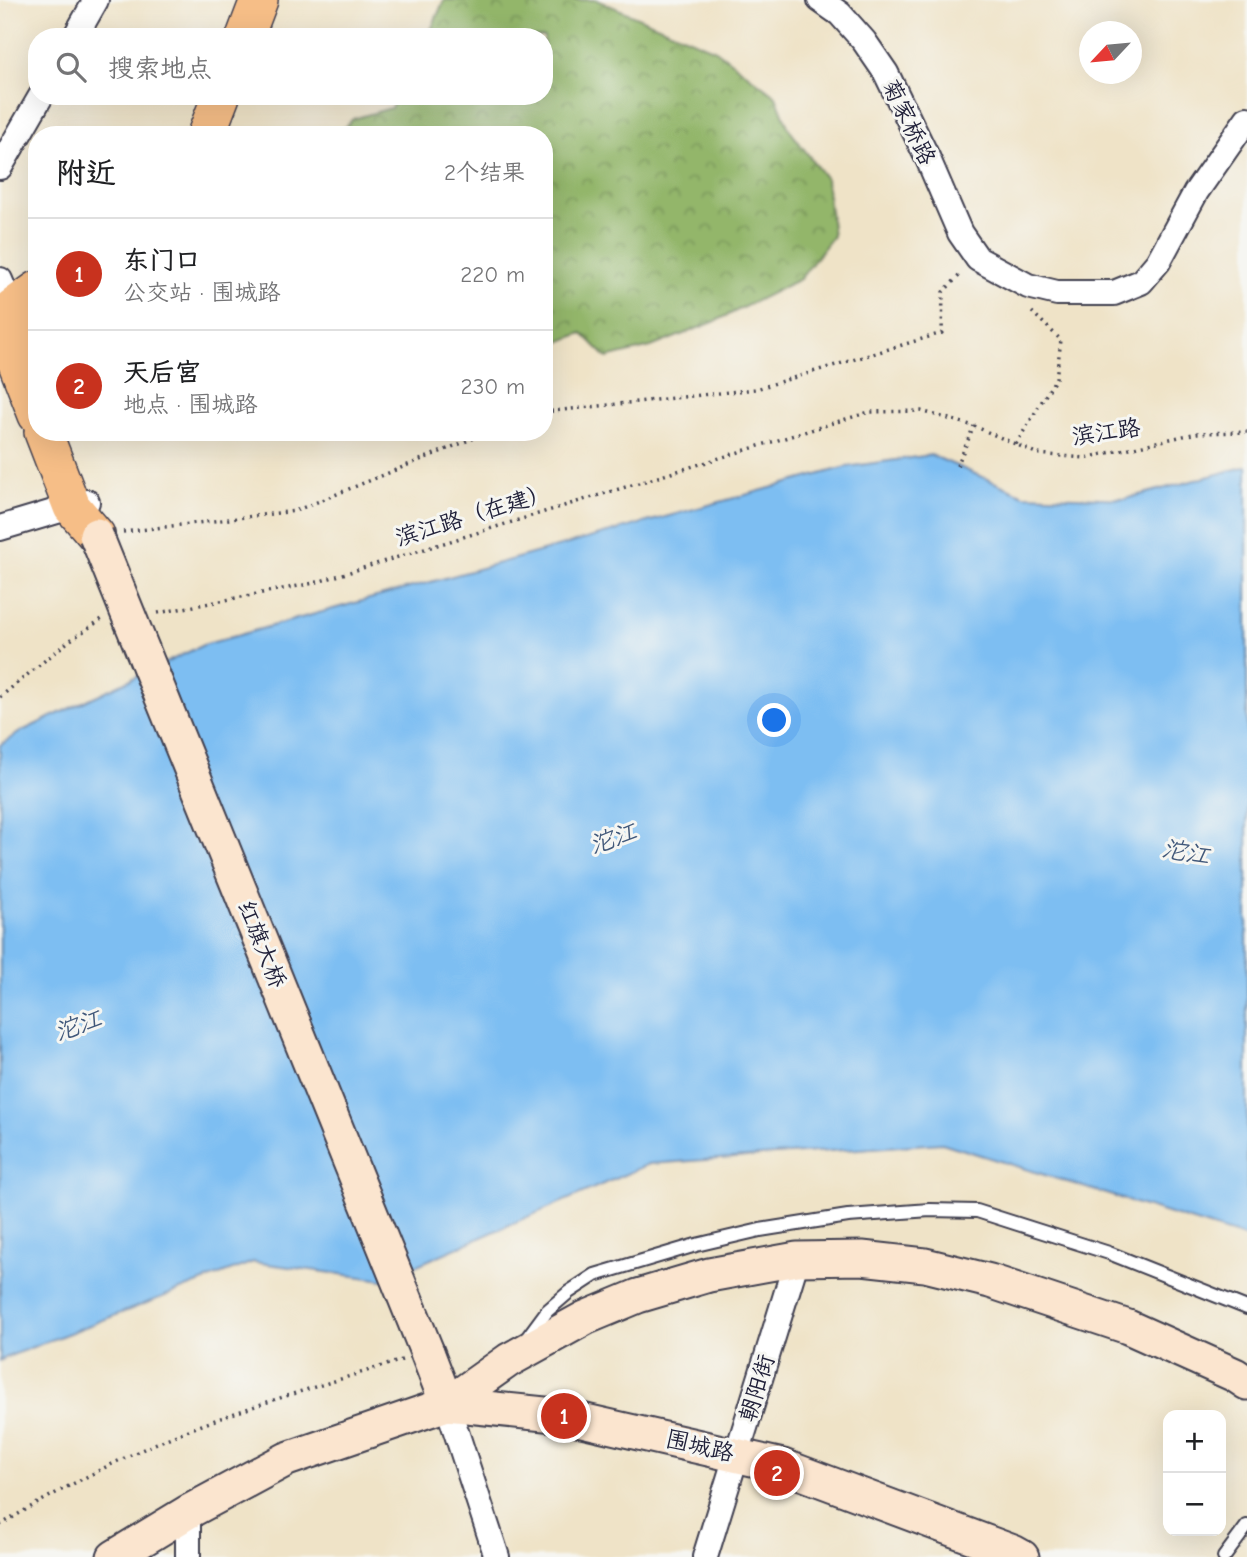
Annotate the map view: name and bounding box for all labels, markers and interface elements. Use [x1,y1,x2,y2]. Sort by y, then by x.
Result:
north arrow [1079,21,1142,84]
search box [28,28,553,105]
icon: search [52,48,90,86]
text: 搜索地点 [108,54,212,84]
street label: 菊家桥路 [877,75,941,169]
text: 附近 [56,156,116,191]
text: 2个结果 [444,159,525,186]
text: 东门口 [123,246,201,276]
text: 1 [74,261,84,288]
text: 220 m [460,261,525,288]
text: 公交站 · 围城路 [123,279,280,306]
text: 天后宫 [123,358,201,388]
text: 2 [73,373,85,400]
text: 230 m [461,373,525,400]
text: 地点 · 围城路 [123,391,257,418]
street label: 滨江路 [1070,414,1142,450]
street label: 滨江路（在建） [392,479,554,551]
your location [757,703,791,737]
water label: 沱江 [586,817,641,859]
water label: 沱江 [1160,834,1213,870]
street label: 红旗大桥 [232,896,292,992]
water label: 沱江 [51,1004,106,1046]
street label: 朝阳街 [734,1351,780,1425]
pin: 1 [541,1390,587,1442]
map controls [1163,1410,1226,1536]
button: + [1163,1410,1226,1473]
street label: 围城路 [663,1425,737,1467]
pin: 2 [754,1447,800,1499]
button: − [1163,1473,1226,1536]

